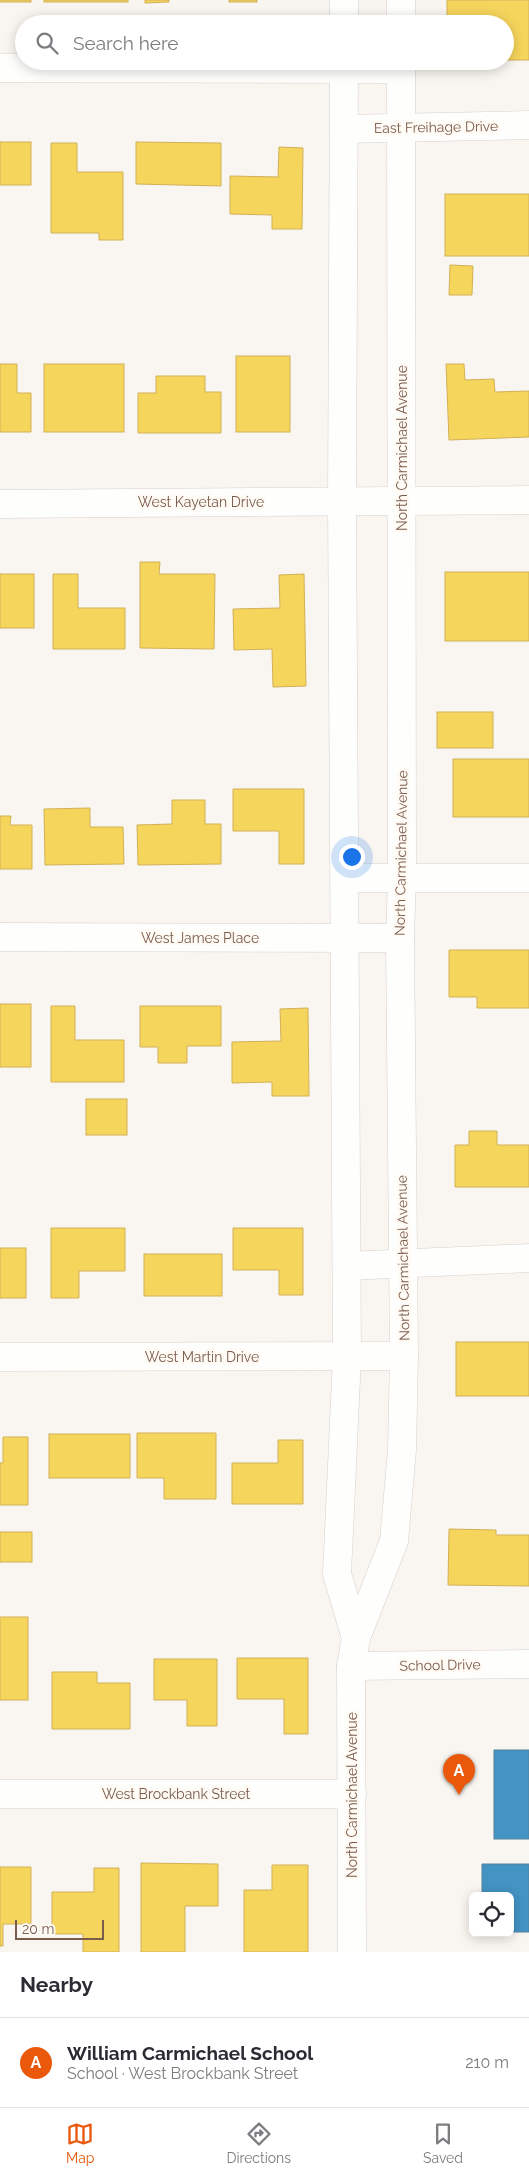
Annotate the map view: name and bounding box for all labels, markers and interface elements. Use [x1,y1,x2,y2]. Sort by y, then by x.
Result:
search box [15,15,514,70]
icon: search [33,29,61,57]
text: Search here [73,32,179,54]
street label: East Freihage Drive [374,118,498,136]
street label: North Carmichael Avenue [394,365,410,531]
street label: West Kayetan Drive [138,494,264,510]
street label: North Carmichael Avenue [392,770,410,936]
your location [339,844,365,870]
street label: West James Place [141,930,259,946]
street label: North Carmichael Avenue [394,1175,412,1341]
street label: West Martin Drive [145,1349,259,1365]
street label: School Drive [399,1656,481,1674]
street label: North Carmichael Avenue [344,1712,360,1878]
pin: A [443,1754,475,1795]
street label: West Brockbank Street [102,1786,251,1802]
map controls [469,1892,514,1937]
button: locate [469,1892,514,1937]
scale bar [15,1917,104,1940]
text: 20 m [22,1921,54,1937]
text: Nearby [20,1972,93,1997]
text: William Carmichael School [67,2042,313,2064]
text: A [31,2053,41,2072]
text: 210 m [465,2053,509,2072]
text: School · West Brockbank Street [67,2064,298,2083]
tab: Map [66,2120,94,2166]
tab: Directions [226,2120,291,2166]
tab: Saved [423,2120,463,2166]

